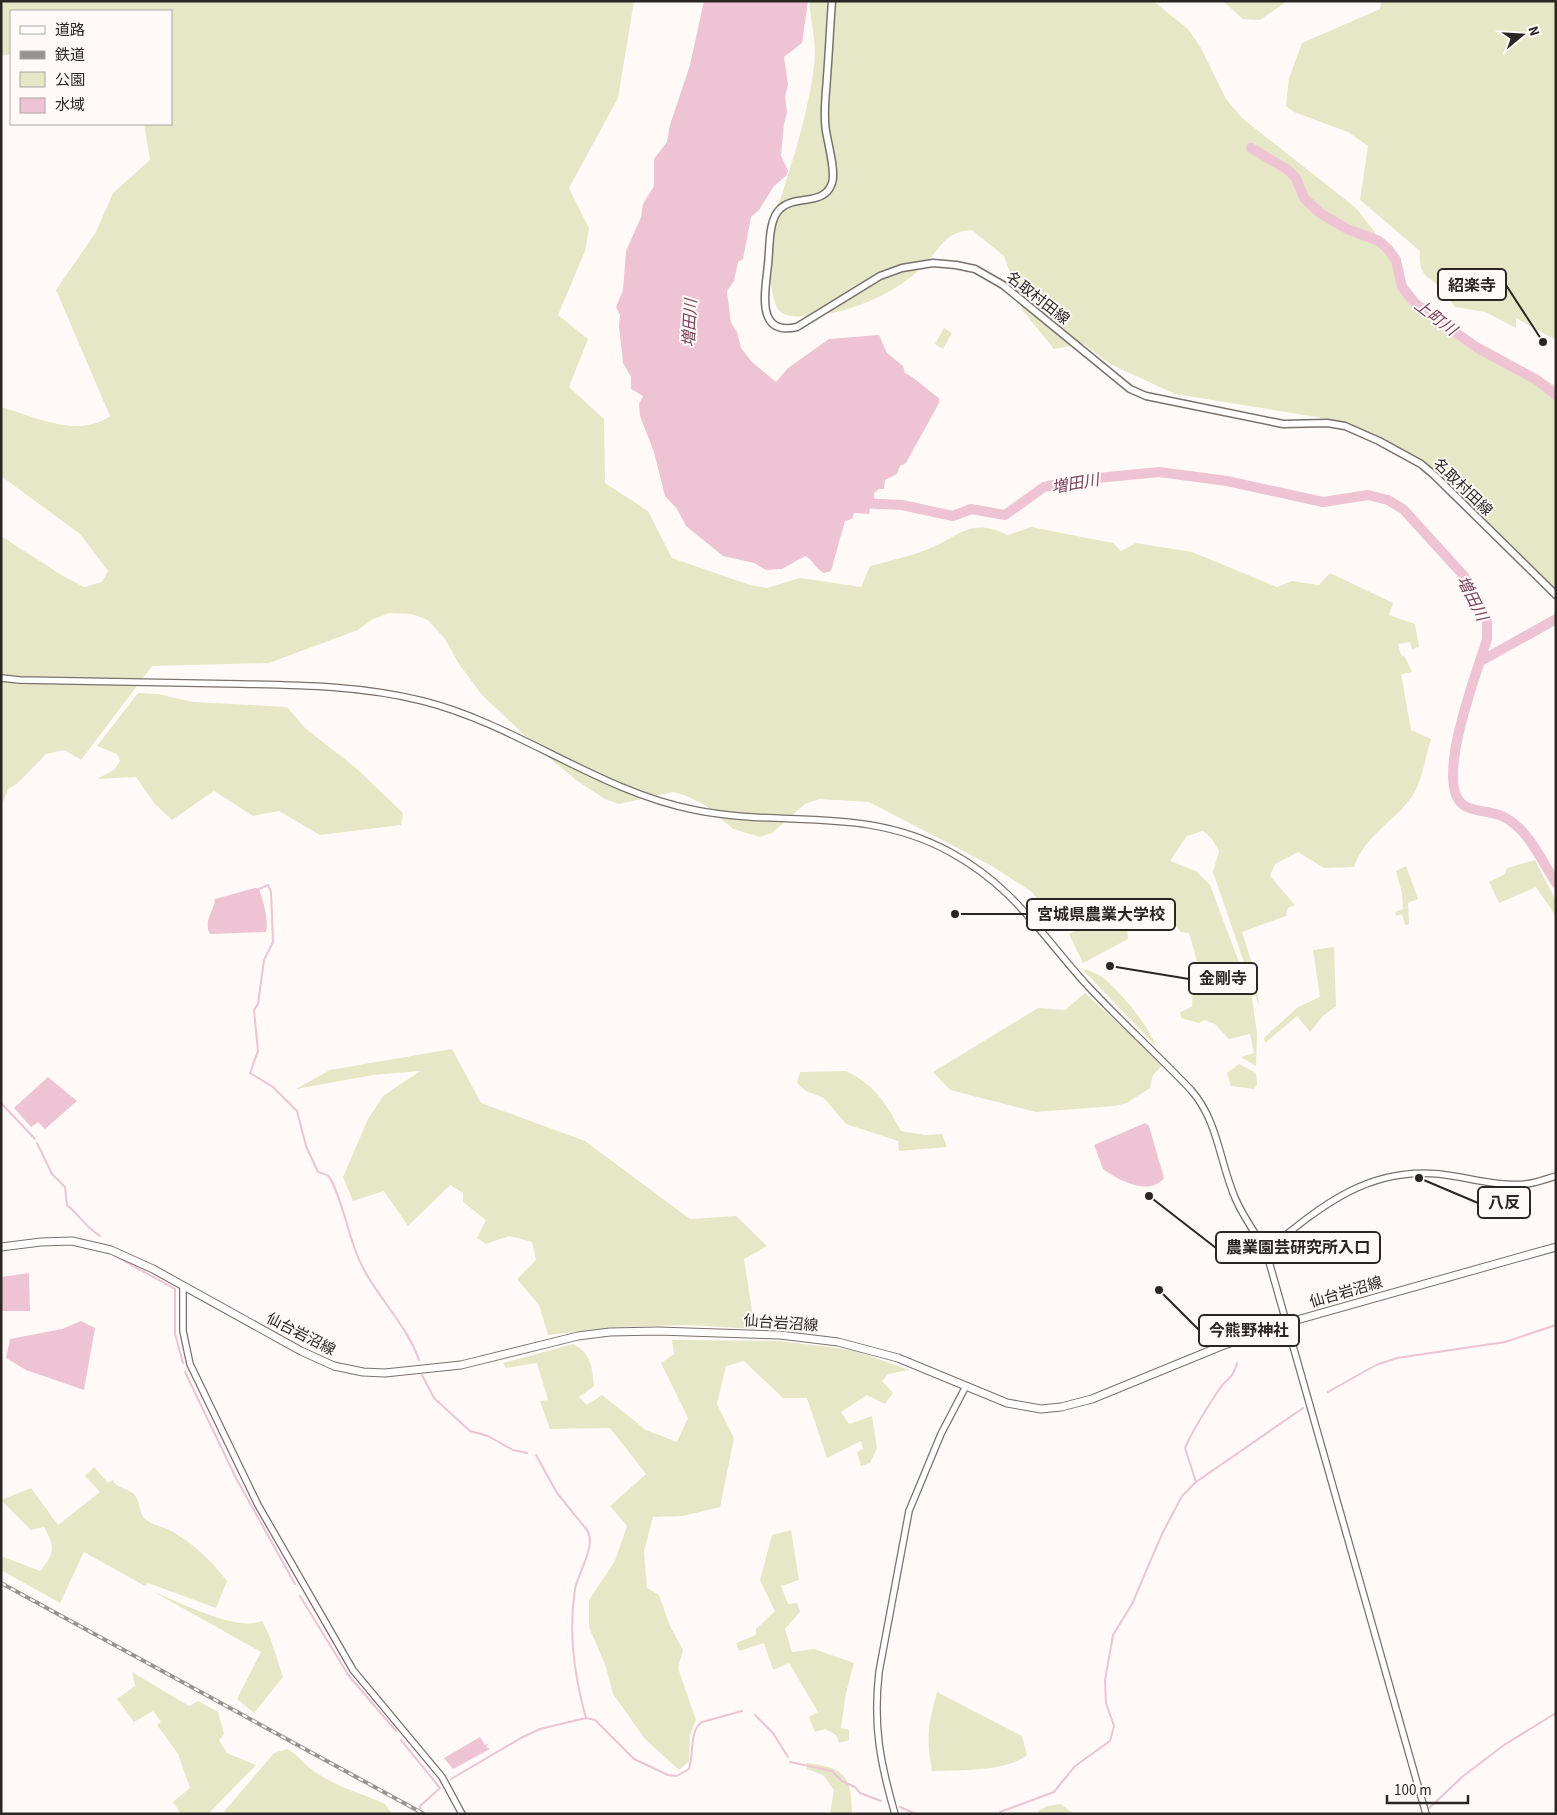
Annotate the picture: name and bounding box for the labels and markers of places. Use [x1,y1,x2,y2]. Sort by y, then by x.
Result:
callout: 紹楽寺 [1438,269,1506,300]
callout: 宮城県農業大学校 [1027,899,1175,930]
callout: 金剛寺 [1189,963,1257,994]
callout: 八反 [1478,1187,1530,1218]
callout: 農業園芸研究所入口 [1216,1232,1380,1263]
callout: 今熊野神社 [1199,1315,1299,1346]

